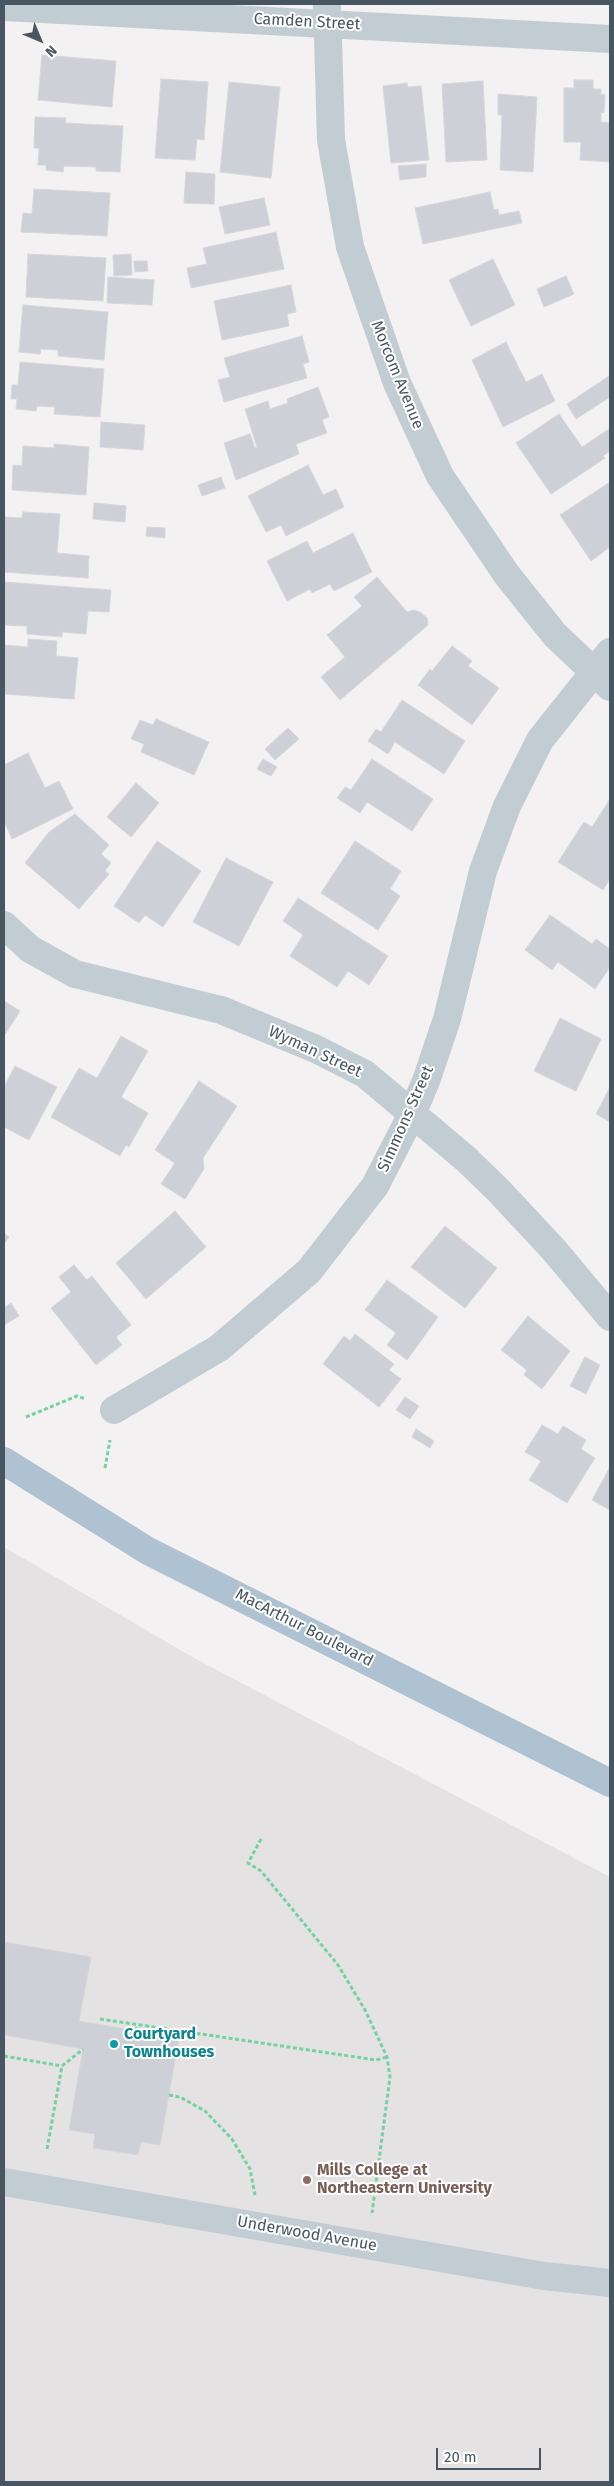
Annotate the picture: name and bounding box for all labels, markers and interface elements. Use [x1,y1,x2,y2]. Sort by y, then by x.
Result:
street label: Camden Street [253,10,361,34]
north arrow [15,15,65,65]
text: N [42,42,60,60]
street label: Morcom Avenue [367,318,427,432]
street label: Wyman Street [265,1022,365,1082]
street label: Simmons Street [374,1063,438,1175]
street label: MacArthur Boulevard [232,1585,376,1671]
place label: Courtyard Townhouses [124,2025,214,2063]
marker: Courtyard Townhouses [108,2038,120,2050]
place label: Mills College at Northeastern University [317,2161,492,2199]
marker: Mills College at Northeastern University [301,2174,313,2186]
street label: Underwood Avenue [236,2212,378,2256]
scale bar [439,2438,544,2470]
text: 20 m [444,2448,477,2466]

